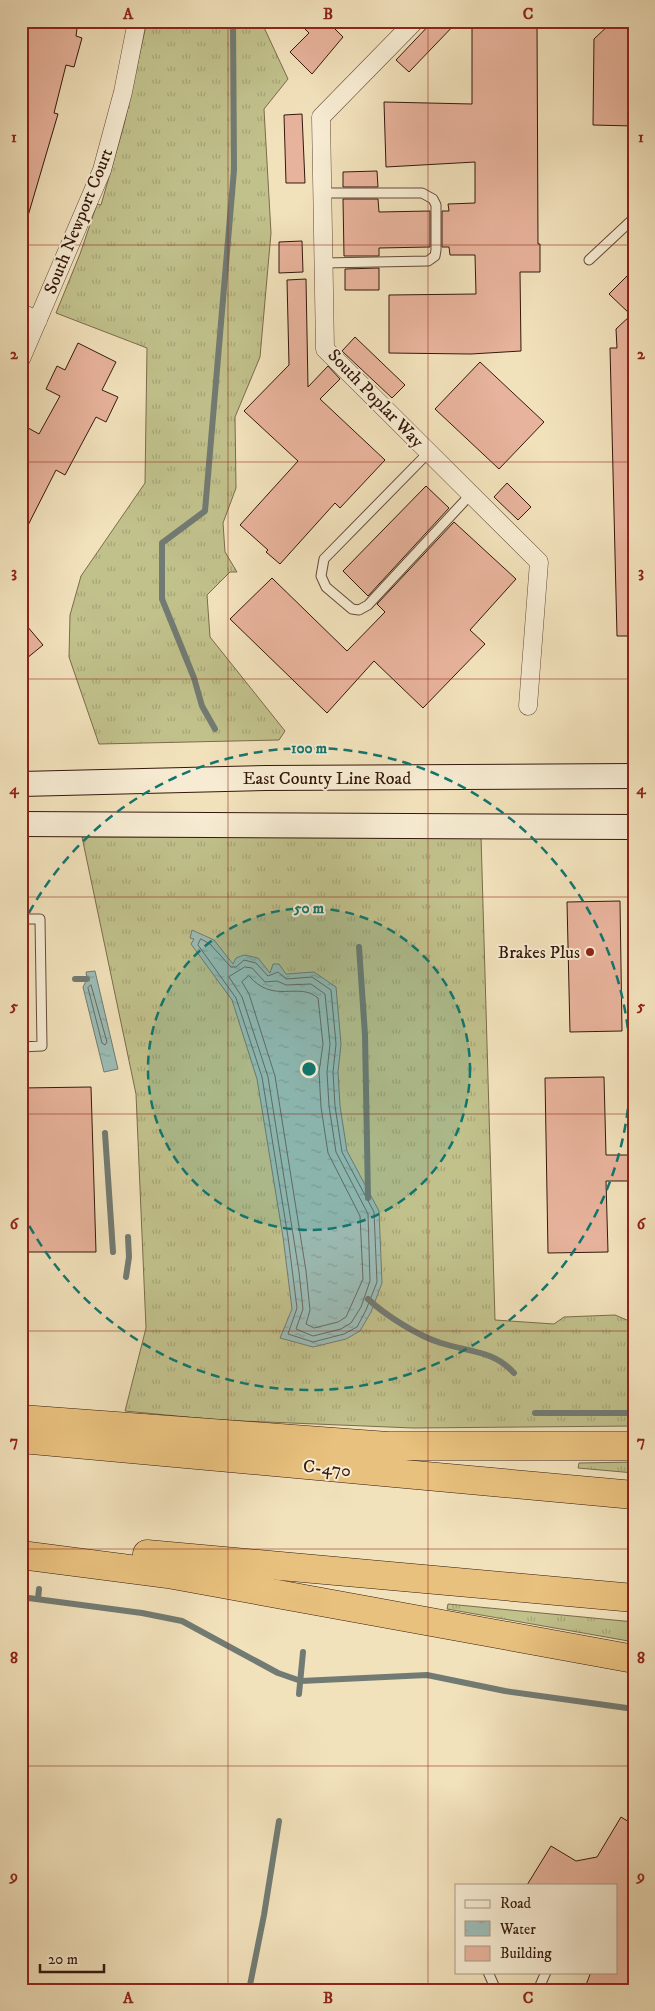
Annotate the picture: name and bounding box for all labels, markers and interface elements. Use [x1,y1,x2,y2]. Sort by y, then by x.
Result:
text: A [122,4,134,24]
text: B [323,4,333,24]
text: C [523,4,533,24]
text: 1 [11,127,17,147]
text: 1 [638,127,644,147]
street label: South Newport Court [40,145,118,297]
text: 2 [10,344,19,364]
text: 2 [637,344,646,364]
street label: South Poplar Way [323,345,428,453]
text: 3 [11,562,17,582]
text: 3 [638,562,644,582]
text: 100 m [291,739,328,758]
street label: East County Line Road [243,768,411,790]
text: 4 [8,779,19,799]
text: 4 [635,779,646,799]
text: 50 m [293,899,325,918]
place label: Brakes Plus [498,942,580,964]
marker: Brakes Plus [584,946,596,958]
text: 5 [9,996,18,1016]
text: 5 [636,996,645,1016]
centre of rings [300,1060,318,1078]
text: 6 [10,1214,20,1234]
text: 6 [637,1214,647,1234]
text: 7 [10,1431,18,1451]
text: 7 [637,1431,645,1451]
street label: C-470 [302,1456,352,1482]
text: 8 [10,1648,18,1668]
text: 8 [637,1648,645,1668]
text: 9 [9,1866,18,1886]
text: 9 [636,1866,645,1886]
legend [455,1884,618,1974]
text: Road [500,1894,532,1913]
text: Water [499,1920,536,1939]
scale bar [40,1941,104,1973]
text: Building [500,1944,552,1963]
text: 20 m [48,1950,78,1969]
text: A [122,1988,134,2008]
text: B [323,1988,333,2008]
text: C [523,1988,533,2008]

